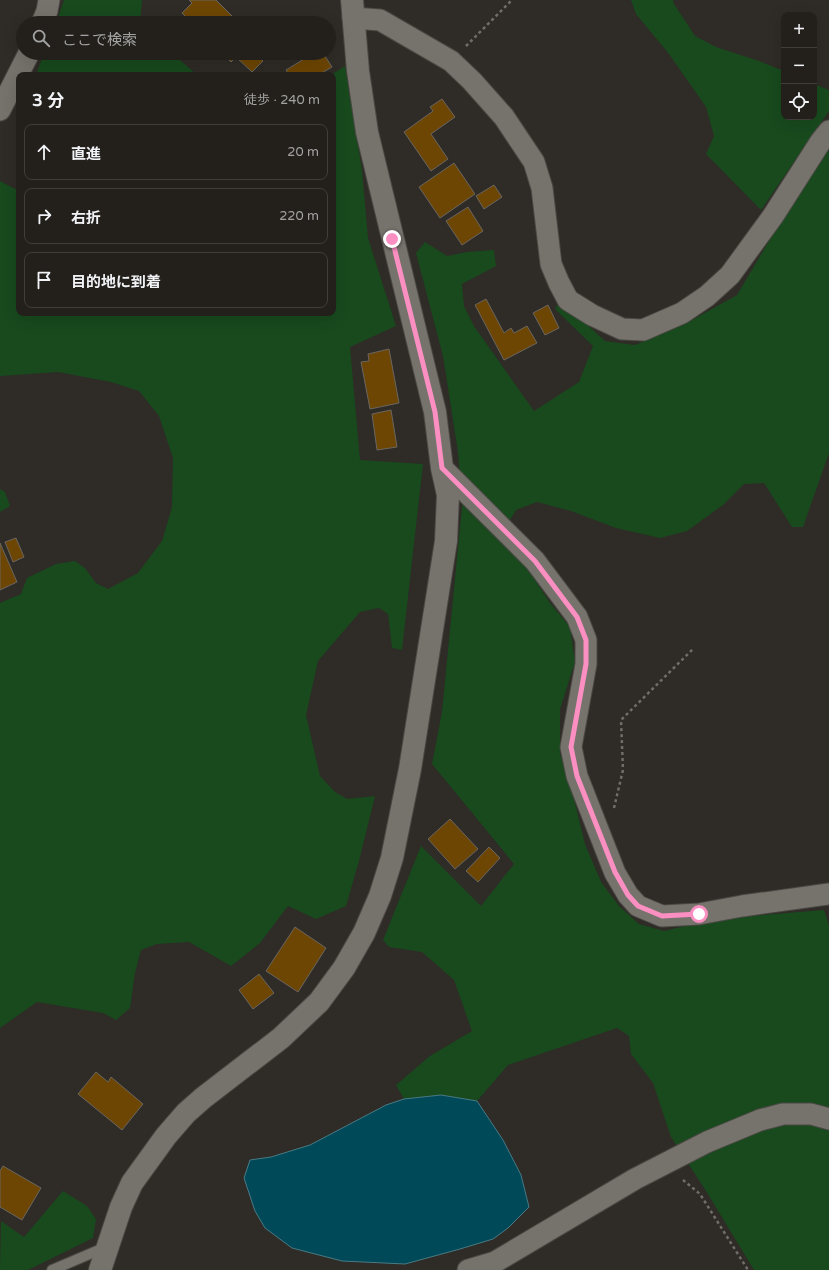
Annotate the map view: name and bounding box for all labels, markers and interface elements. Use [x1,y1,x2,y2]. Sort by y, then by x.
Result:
map controls [781,12,817,120]
button: + [781,12,817,48]
search box [16,16,336,60]
icon: search [30,27,52,49]
text: ここで検索 [62,31,137,49]
button: − [781,48,817,84]
button: locate [781,84,817,120]
text: 3 分 [32,90,64,111]
text: 徒歩 · 240 m [244,92,320,108]
icon: ahead [33,141,55,163]
text: 20 m [287,144,319,160]
text: 直進 [71,145,101,163]
icon: right [33,205,55,227]
text: 220 m [279,208,319,224]
text: 右折 [71,209,101,227]
route end [383,230,401,248]
icon: arrive [33,269,55,291]
text: 目的地に到着 [71,273,161,291]
route start [690,905,708,923]

